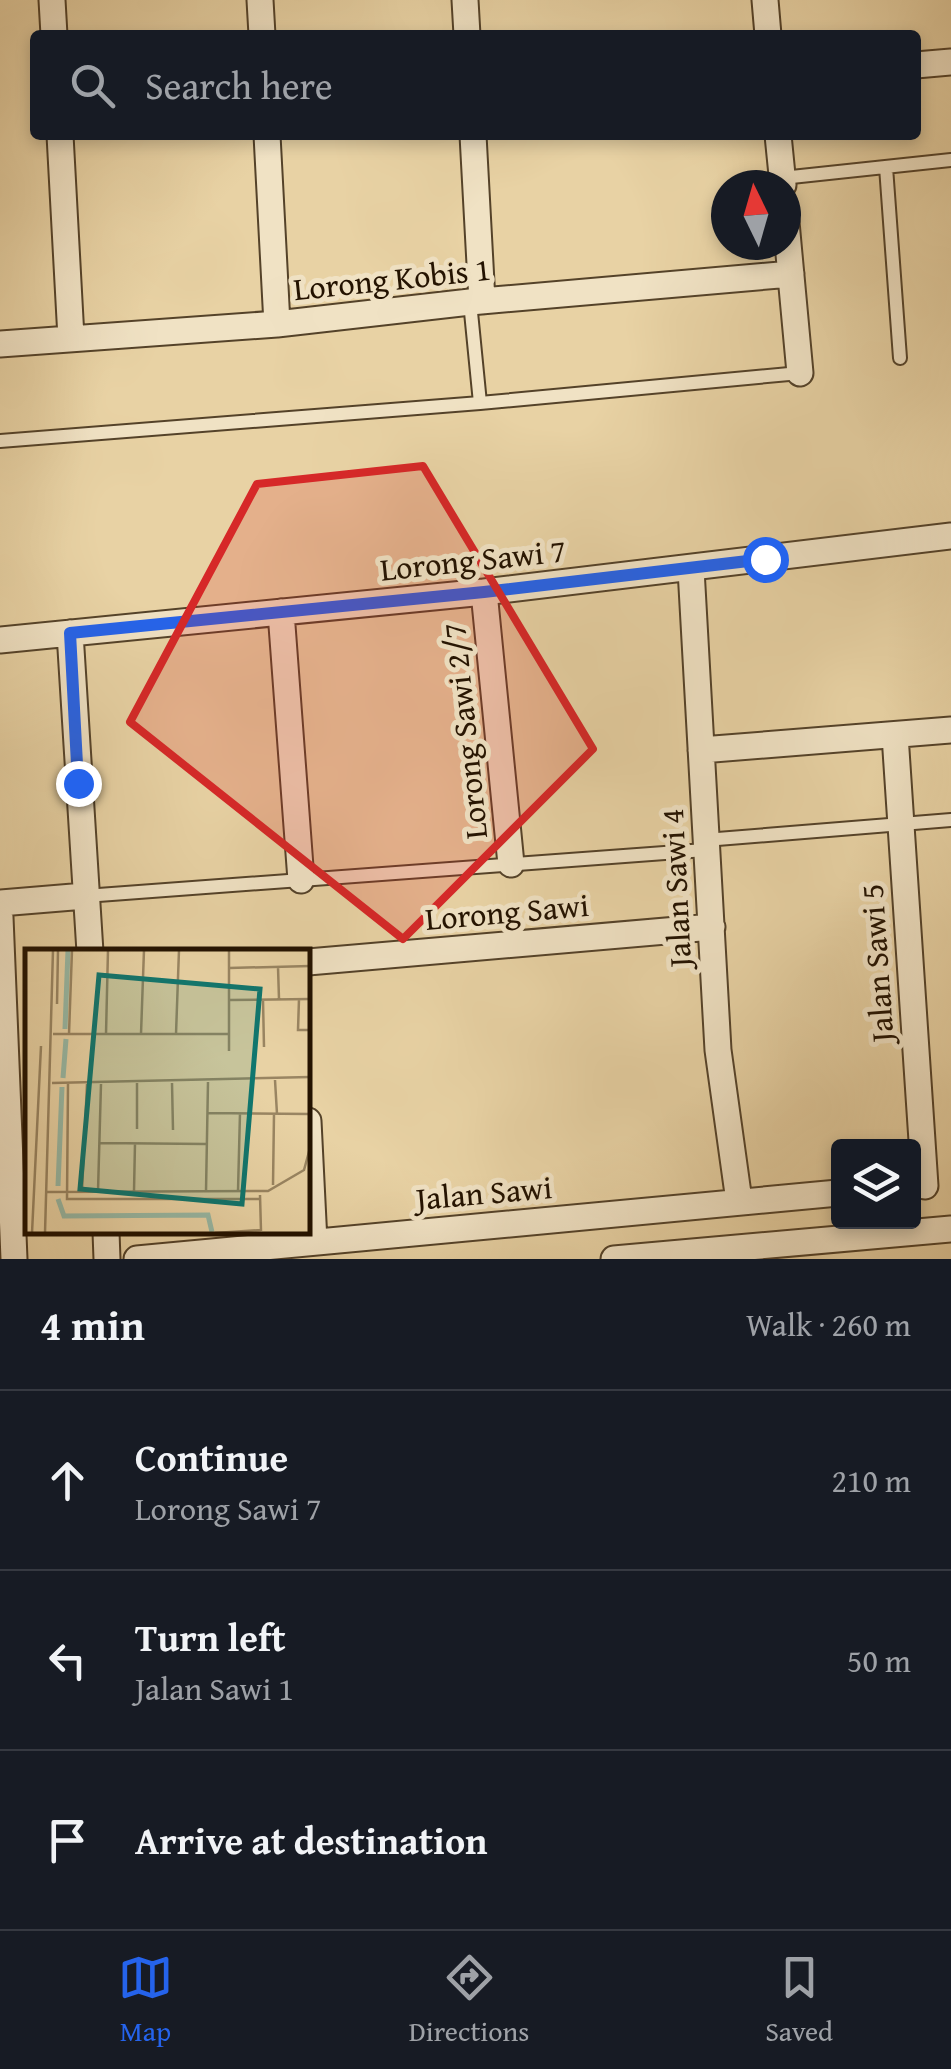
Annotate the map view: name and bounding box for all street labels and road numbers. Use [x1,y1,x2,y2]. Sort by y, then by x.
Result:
street label: Lorong Kobis 1 [291,245,493,312]
street label: Lorong Sawi 7 [378,526,568,593]
street label: Lorong Sawi 2/7 [430,621,499,841]
street label: Jalan Sawi 4 [648,808,703,973]
street label: Lorong Sawi [423,881,591,942]
street label: Jalan Sawi 5 [848,882,906,1048]
street label: Jalan Sawi [410,1163,554,1222]

